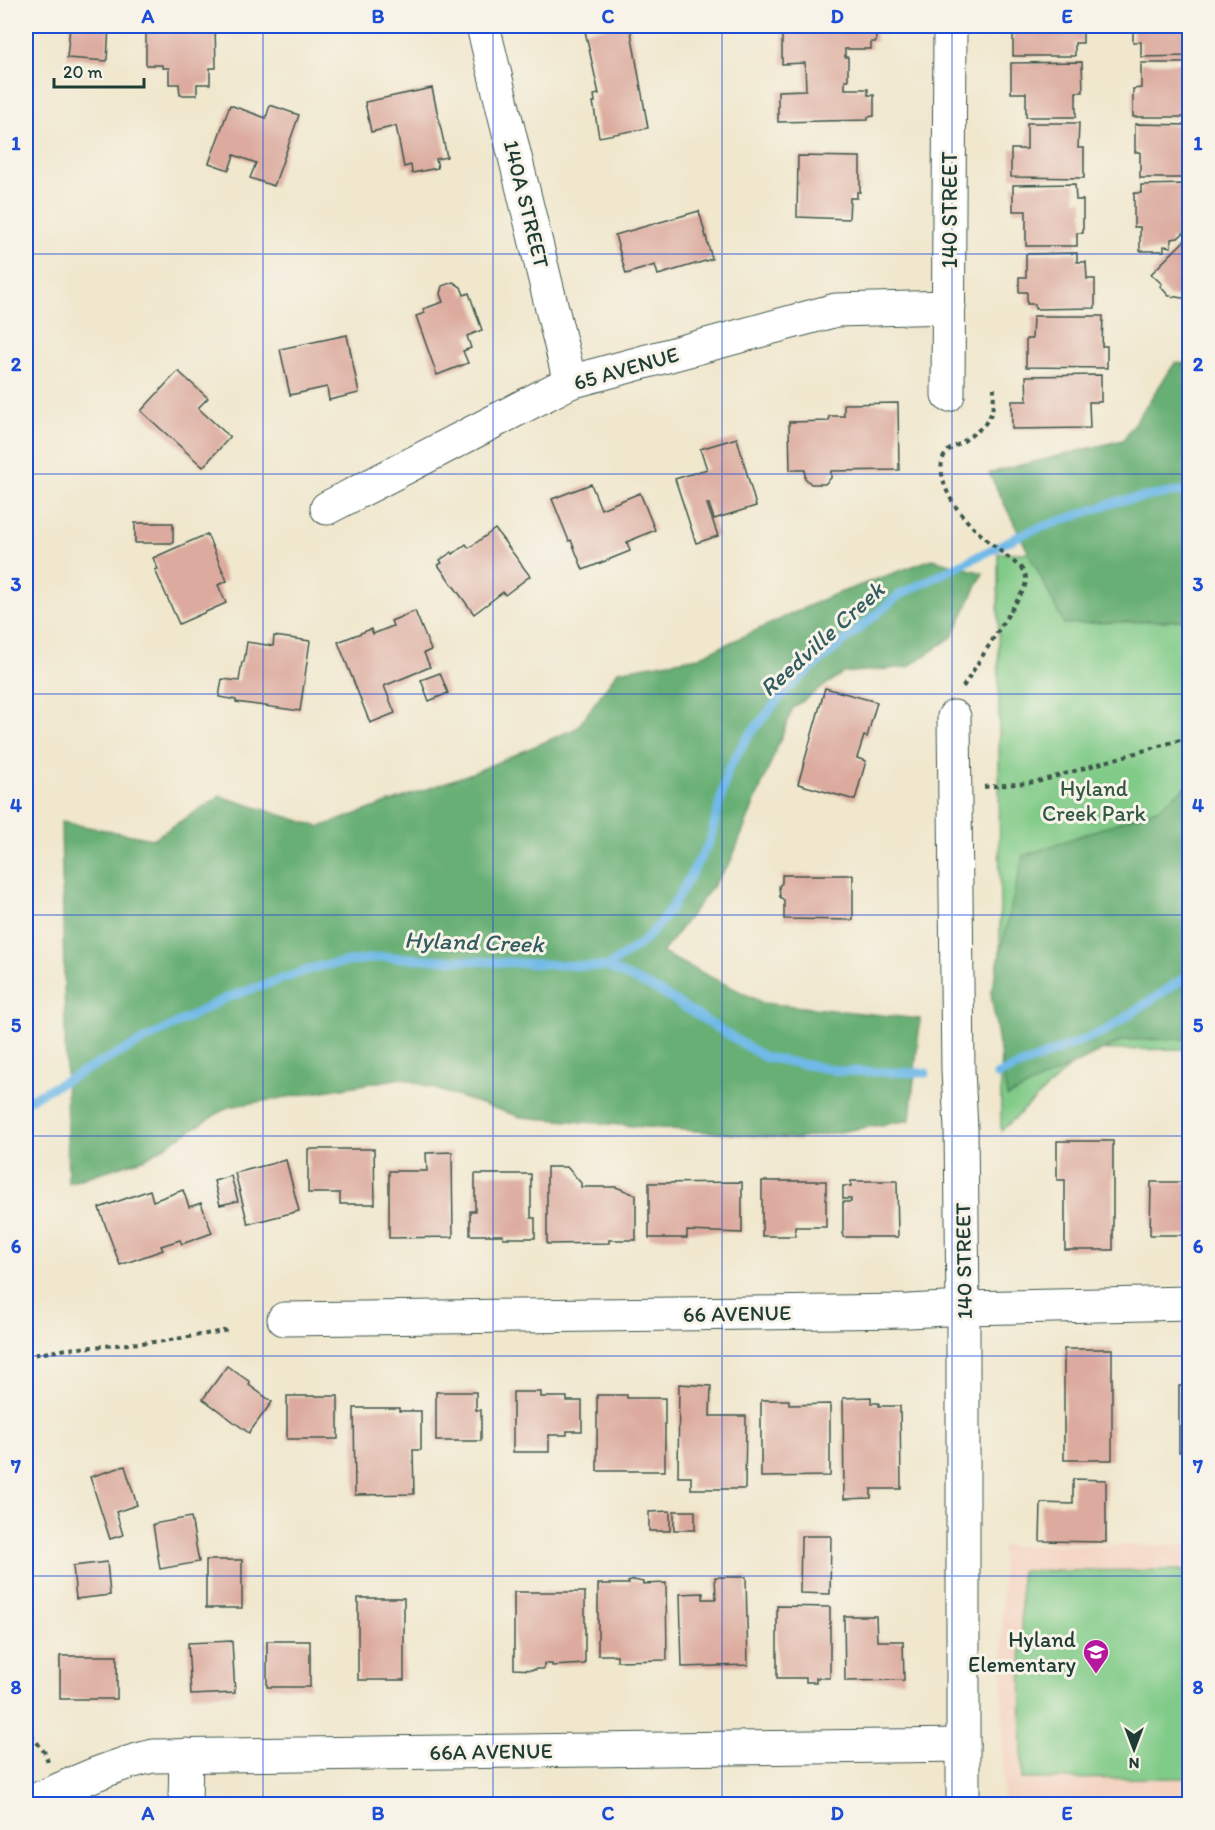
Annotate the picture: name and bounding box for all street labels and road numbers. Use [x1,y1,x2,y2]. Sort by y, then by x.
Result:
street label: 140A STREET [498,137,556,272]
street label: 140 STREET [936,151,963,269]
street label: 65 AVENUE [570,341,682,396]
street label: 140 STREET [949,1202,978,1320]
street label: 66 AVENUE [683,1299,791,1328]
street label: 66A AVENUE [429,1737,553,1766]

